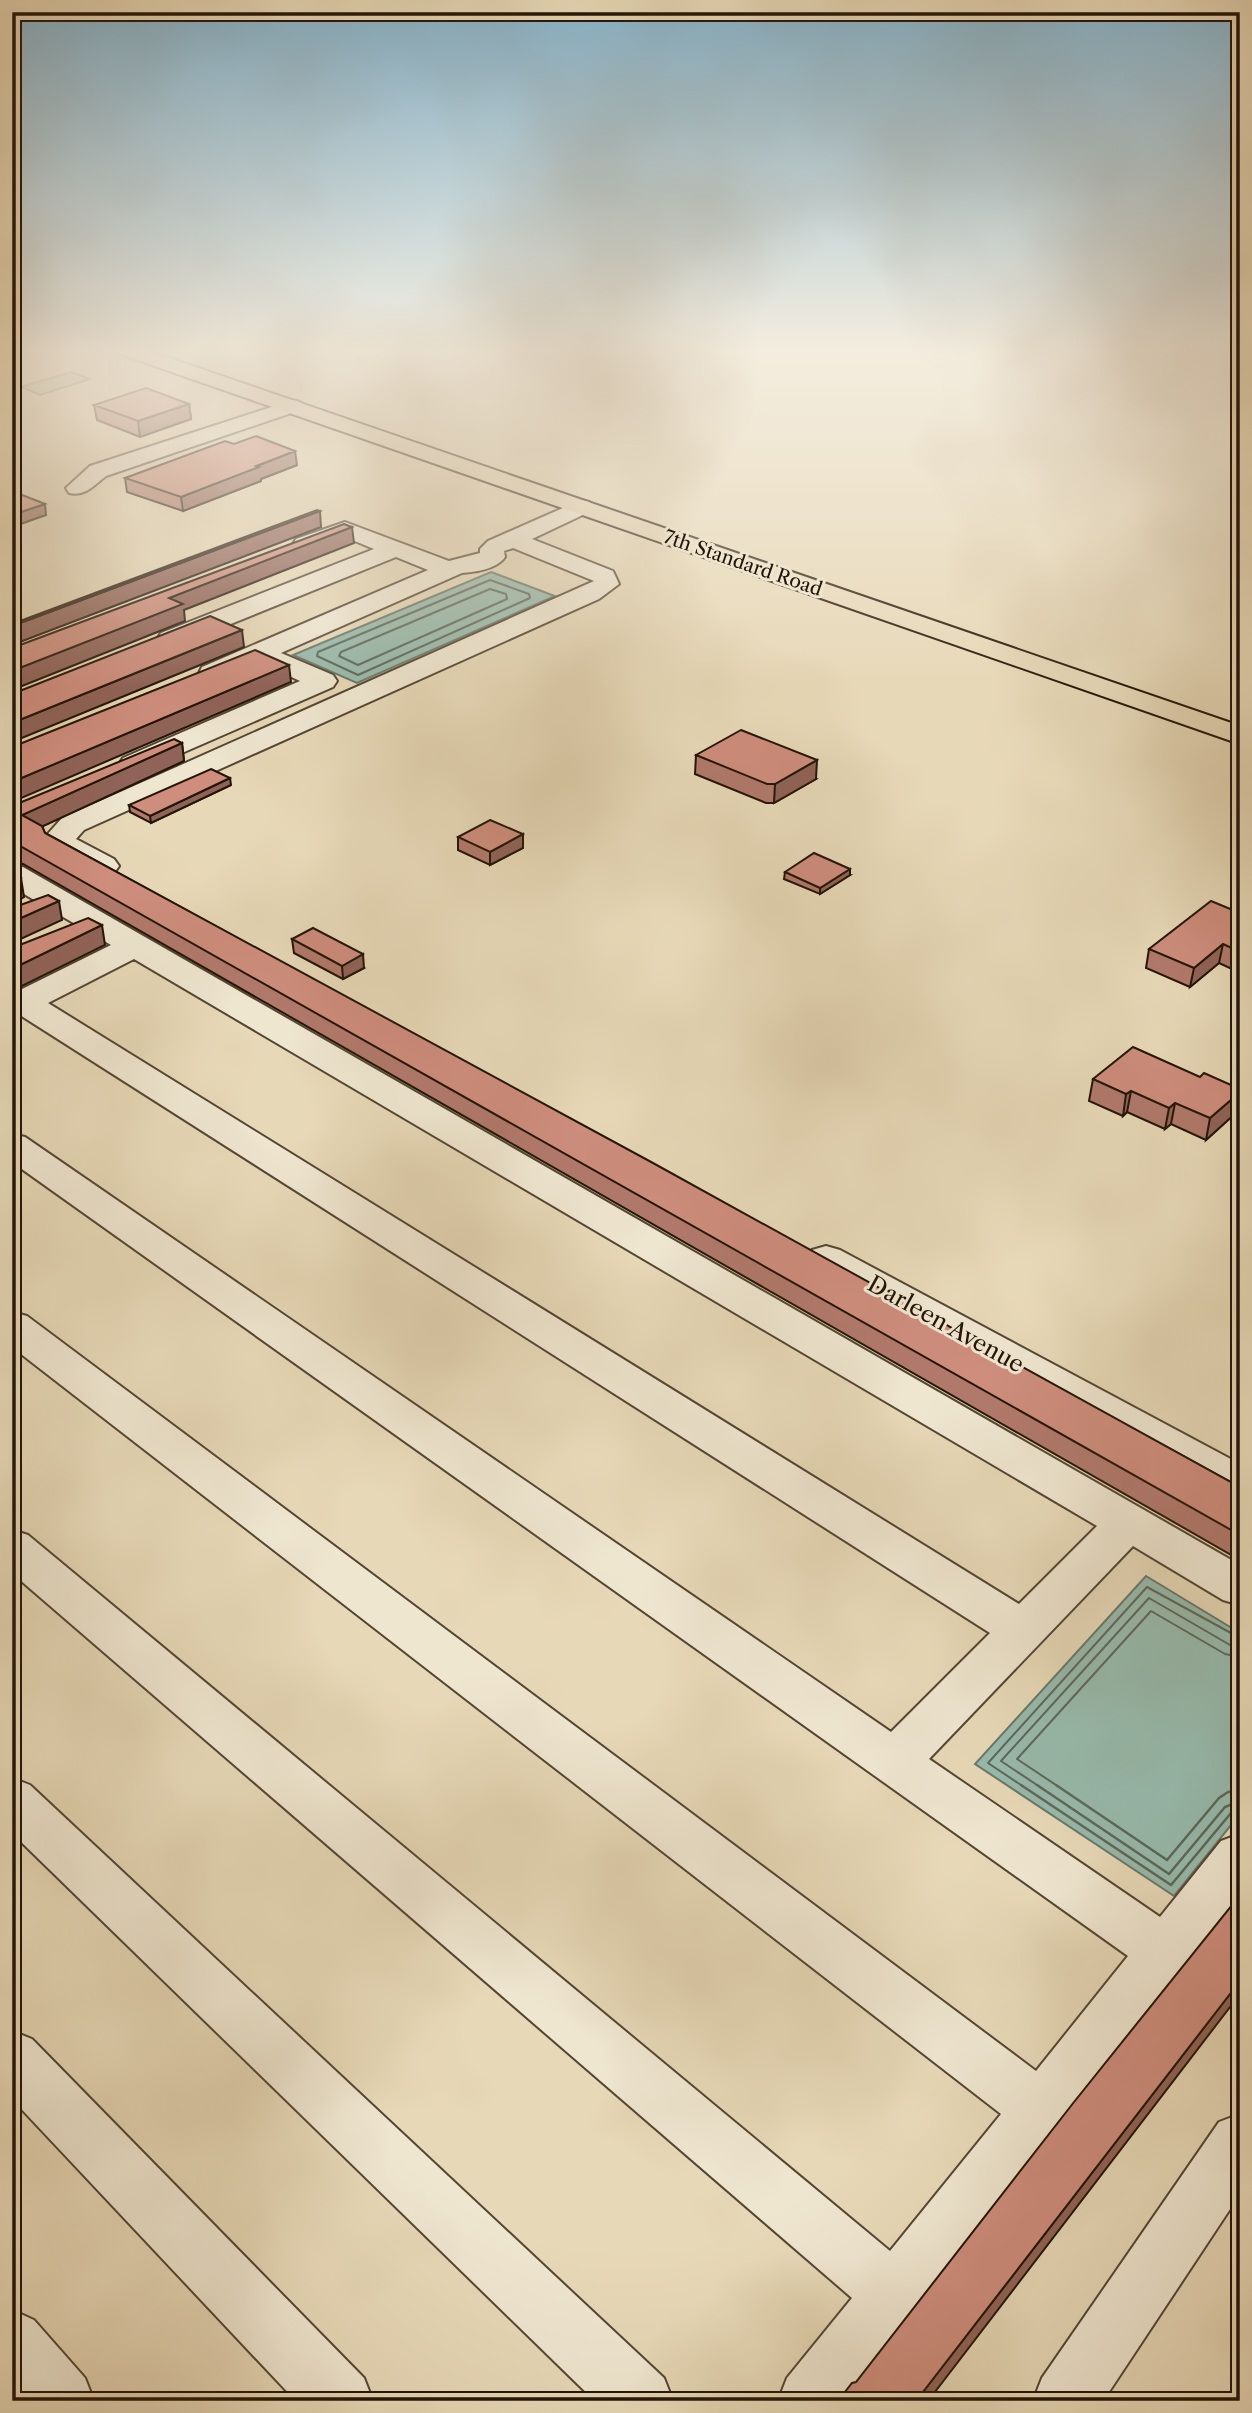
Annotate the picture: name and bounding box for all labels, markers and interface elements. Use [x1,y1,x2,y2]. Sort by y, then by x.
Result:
street label: 7th Standard Road [661,525,826,601]
street label: Darleen Avenue [863,1269,1029,1379]

